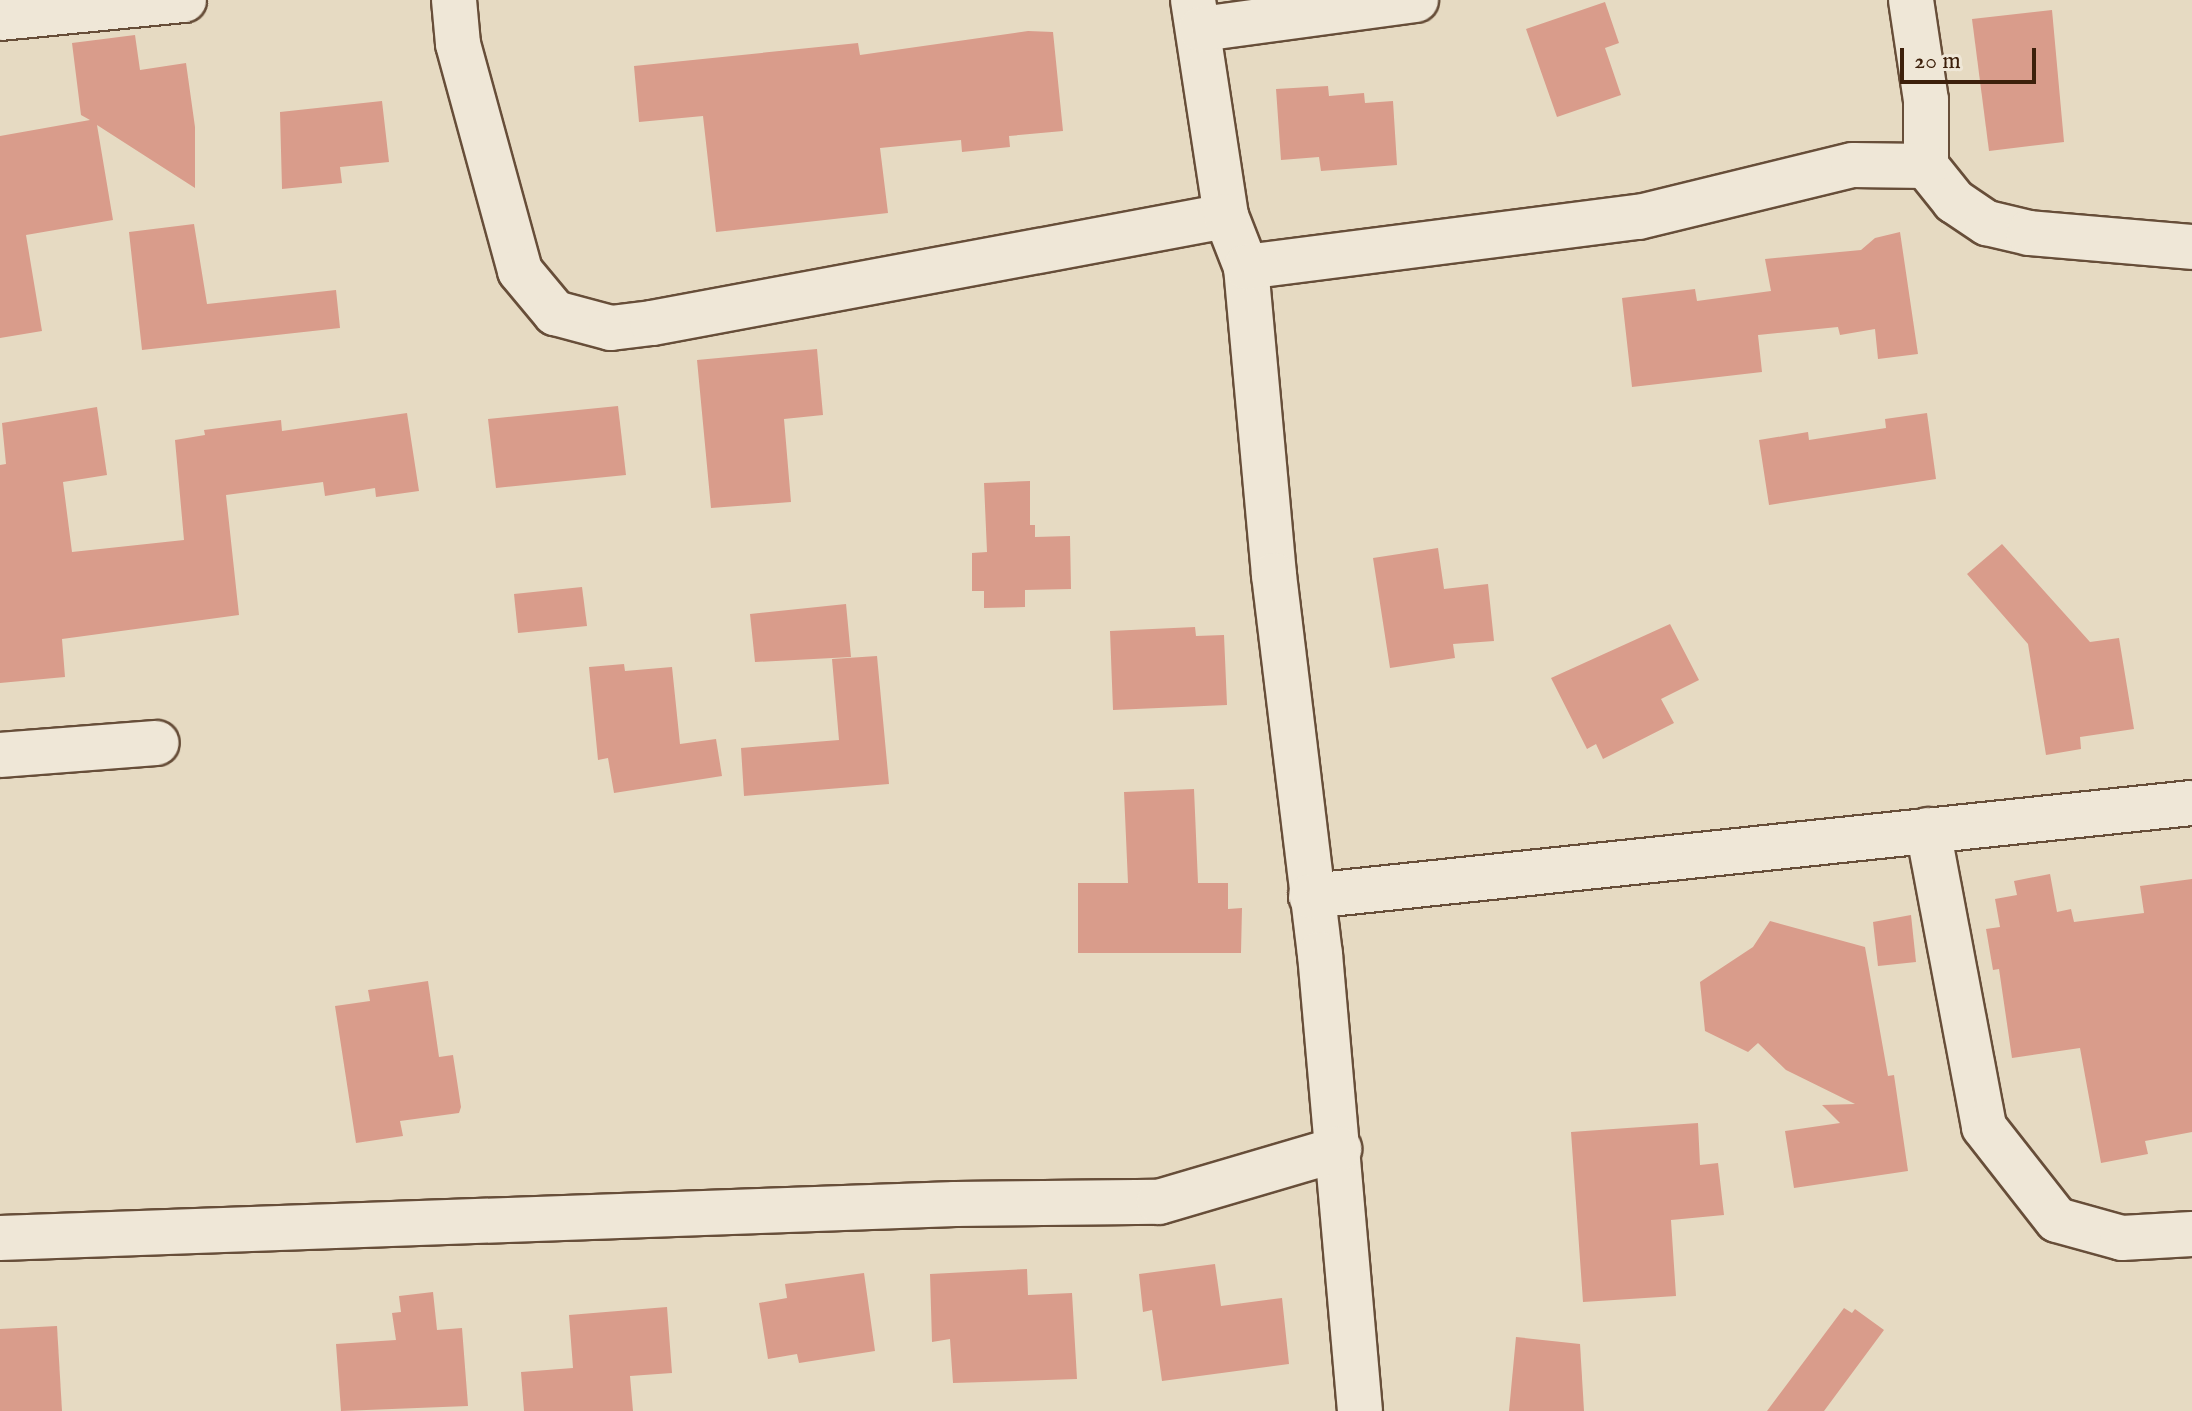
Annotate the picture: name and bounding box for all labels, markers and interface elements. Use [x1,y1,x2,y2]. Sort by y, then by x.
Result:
scale bar [1904,32,2040,82]
text: 20 m [1914,46,1961,77]

